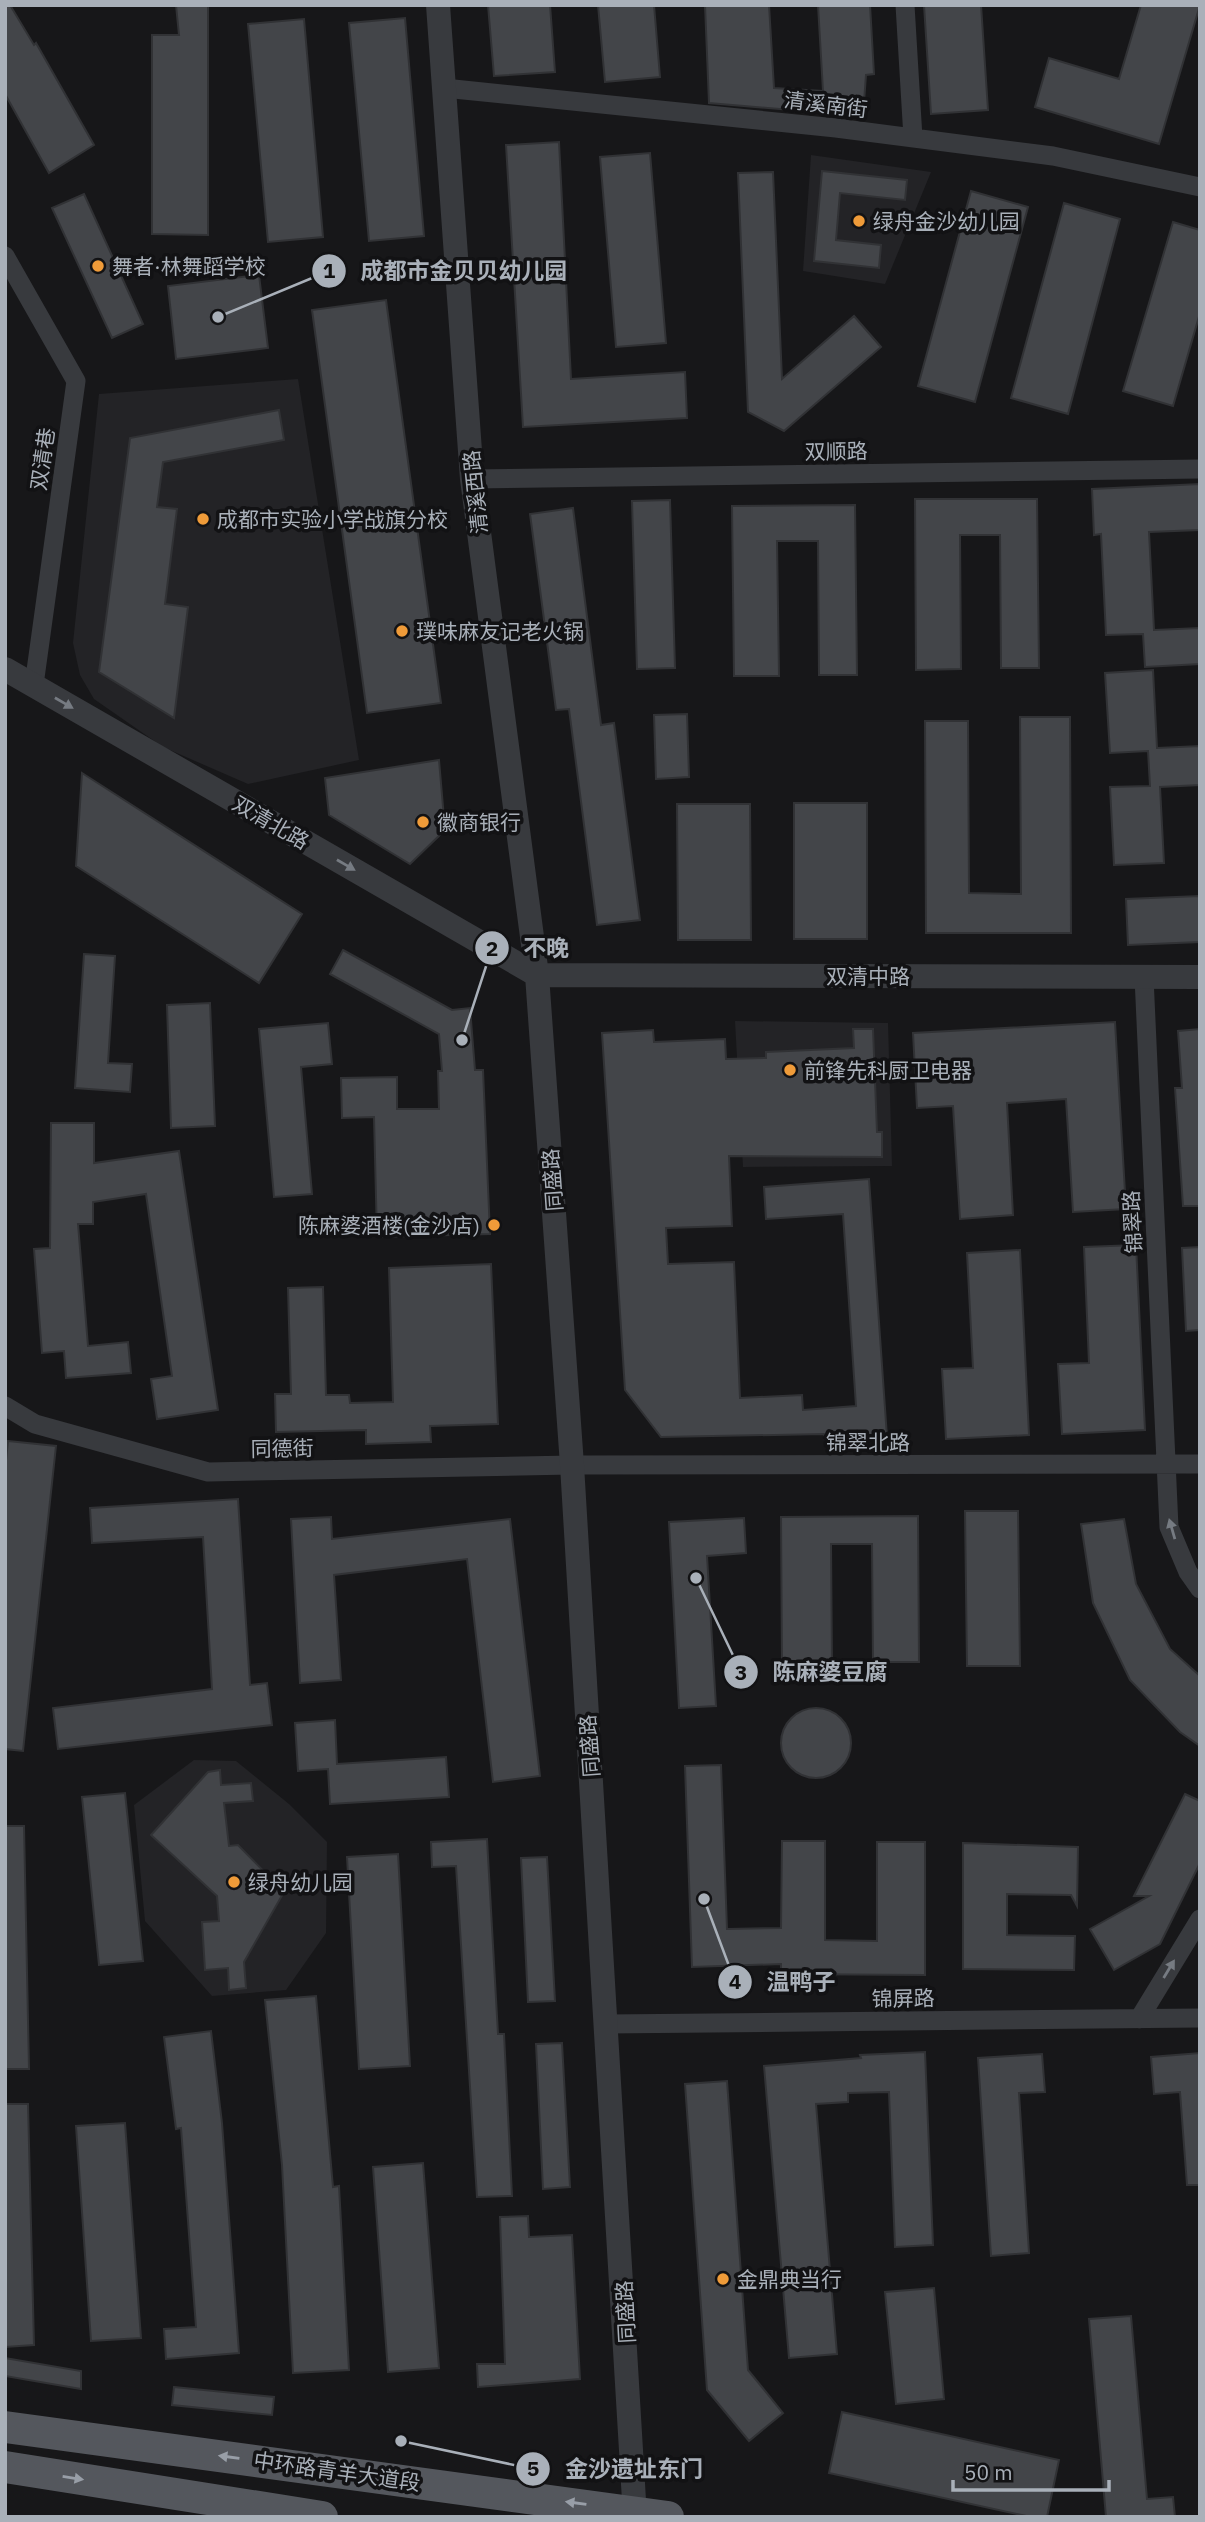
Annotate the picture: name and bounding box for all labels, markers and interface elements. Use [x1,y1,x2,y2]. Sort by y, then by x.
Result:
street label: 清溪南街 [783,85,869,123]
place label: 绿舟金沙幼儿园 [873,207,1020,235]
marker: 绿舟金沙幼儿园 [851,213,867,229]
callout: 成都市金贝贝幼儿园 [312,249,582,293]
place label: 舞者·林舞蹈学校 [112,252,266,280]
text: 成都市金贝贝幼儿园 [361,255,568,285]
text: 1 [323,256,336,284]
marker: 舞者·林舞蹈学校 [90,258,106,274]
street label: 双清巷 [24,426,60,492]
street label: 双顺路 [804,436,868,466]
street label: 清溪西路 [457,449,493,535]
place label: 成都市实验小学战旗分校 [217,505,448,533]
marker: 成都市实验小学战旗分校 [195,511,211,527]
place label: 璞味麻友记老火锅 [416,617,584,645]
marker: 璞味麻友记老火锅 [394,623,410,639]
one-way arrow [55,697,74,709]
street label: 双清北路 [228,789,314,855]
place label: 徽商银行 [437,808,521,836]
marker: 徽商银行 [415,814,431,830]
one-way arrow [337,859,356,871]
callout: 不晚 [474,926,583,970]
text: 不晚 [523,932,569,962]
text: 2 [486,934,498,962]
street label: 双清中路 [826,962,910,990]
place label: 前锋先科厨卫电器 [804,1056,972,1084]
marker: 前锋先科厨卫电器 [782,1062,798,1078]
street label: 同盛路 [536,1148,568,1212]
street label: 锦翠路 [1116,1190,1148,1254]
place label: 陈麻婆酒楼(金沙店) [298,1211,480,1239]
marker: 陈麻婆酒楼(金沙店) [486,1217,502,1233]
street label: 锦翠北路 [826,1428,910,1456]
street label: 同德街 [250,1433,314,1463]
one-way arrow [1166,1519,1176,1540]
callout: 陈麻婆豆腐 [724,1650,902,1694]
text: 陈麻婆豆腐 [773,1656,888,1686]
text: 3 [735,1658,747,1686]
street label: 同盛路 [573,1714,605,1778]
place label: 绿舟幼儿园 [248,1868,353,1896]
marker: 绿舟幼儿园 [226,1874,242,1890]
one-way arrow [1163,1959,1176,1978]
callout: 温鸭子 [717,1960,849,2004]
text: 温鸭子 [767,1966,836,1996]
text: 4 [729,1967,741,1995]
street label: 锦屏路 [871,1983,935,2013]
place label: 金鼎典当行 [737,2265,842,2293]
marker: 金鼎典当行 [715,2271,731,2287]
street label: 同盛路 [609,2280,641,2344]
street label: 中环路青羊大道段 [252,2445,422,2497]
callout: 金沙遗址东门 [516,2447,717,2491]
scale bar [953,2448,1109,2492]
one-way arrow [218,2451,240,2462]
text: 金沙遗址东门 [565,2453,703,2483]
text: 5 [527,2454,539,2482]
text: 50 m [964,2458,1013,2486]
one-way arrow [62,2473,84,2484]
one-way arrow [565,2497,587,2508]

